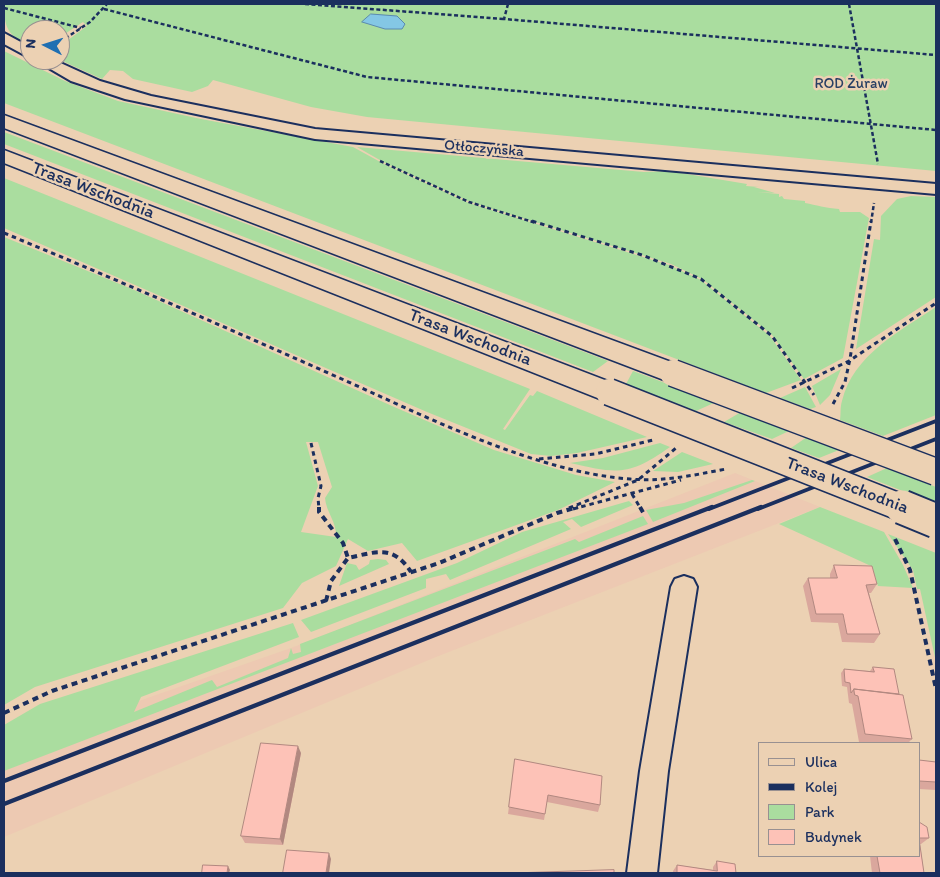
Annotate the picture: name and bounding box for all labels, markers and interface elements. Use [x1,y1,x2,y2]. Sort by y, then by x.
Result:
north arrow [20,20,70,70]
text: N [22,38,39,49]
park label: ROD Żuraw [814,75,888,93]
street label: Otłoczyńska [443,137,525,161]
street label: Trasa Wschodnia [29,158,157,224]
street label: Trasa Wschodnia [406,305,534,371]
street label: Trasa Wschodnia [783,453,911,519]
legend [758,742,920,857]
text: Ulica [805,753,837,771]
text: Kolej [805,778,837,796]
text: Park [805,803,835,821]
text: Budynek [805,828,862,846]

